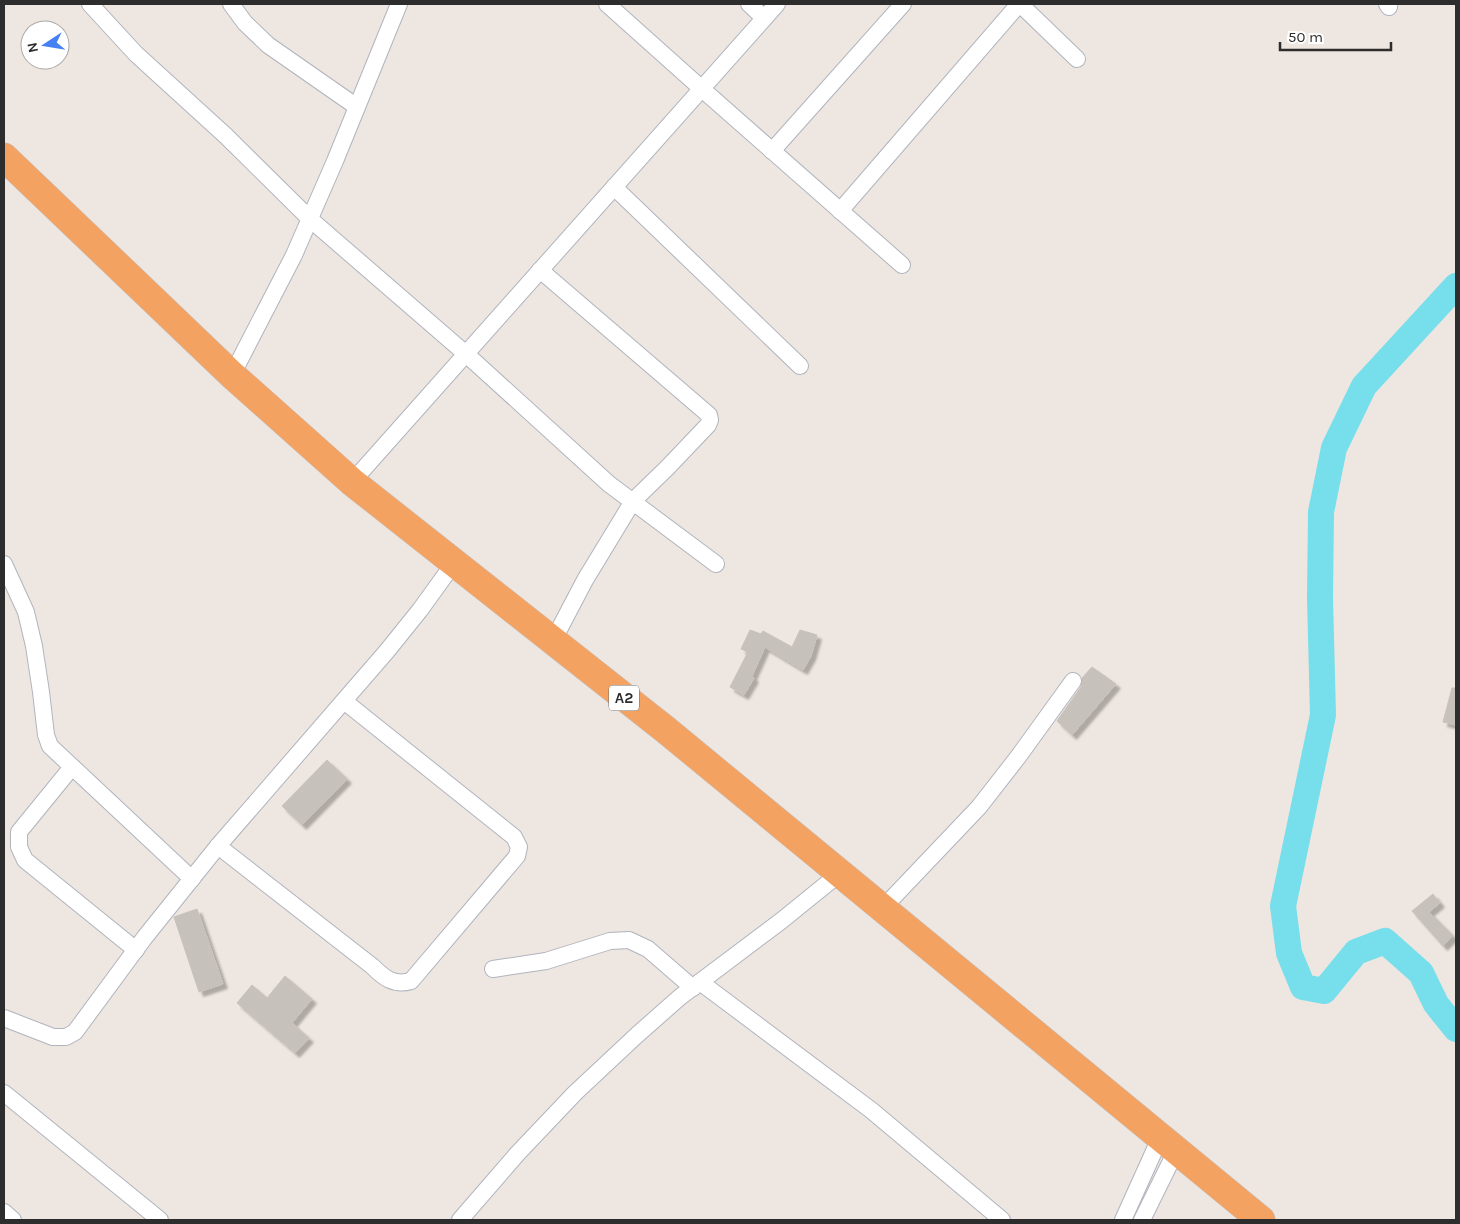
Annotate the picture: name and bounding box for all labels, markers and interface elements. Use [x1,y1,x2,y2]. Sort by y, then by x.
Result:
north arrow [20,20,70,70]
scale bar [1280,20,1391,52]
text: 50 m [1288,28,1323,46]
text: N [23,41,42,54]
road number: A2 [609,686,639,710]

